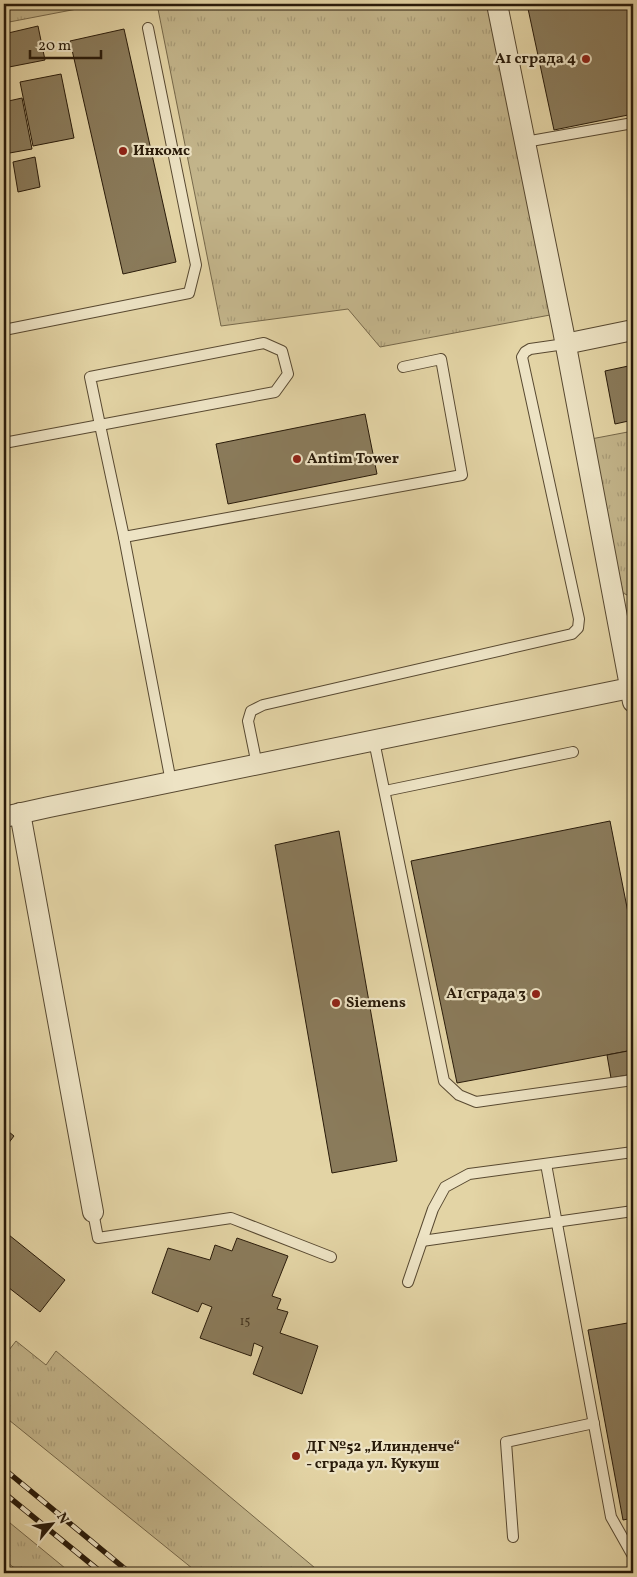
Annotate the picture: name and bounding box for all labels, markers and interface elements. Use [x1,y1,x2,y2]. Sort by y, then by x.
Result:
scale bar [30,28,101,60]
text: 20 m [38,36,71,57]
place label: А1 сграда 4 [495,49,576,70]
marker: А1 сграда 4 [580,53,592,65]
place label: Инкомс [133,141,190,162]
marker: Инкомс [117,145,129,157]
place label: Antim Tower [307,449,399,470]
marker: Antim Tower [291,453,303,465]
place label: А1 сграда 3 [446,984,526,1005]
marker: А1 сграда 3 [530,988,542,1000]
place label: Siemens [346,993,406,1014]
marker: Siemens [330,997,342,1009]
house number: 15 [240,1314,250,1330]
place label: ДГ №52 „Илинденче“ - сграда ул. Кукуш [306,1437,460,1475]
marker: ДГ №52 „Илинденче“ - сграда ул. Кукуш [290,1450,302,1462]
north arrow [28,1500,78,1550]
text: N [51,1509,73,1527]

